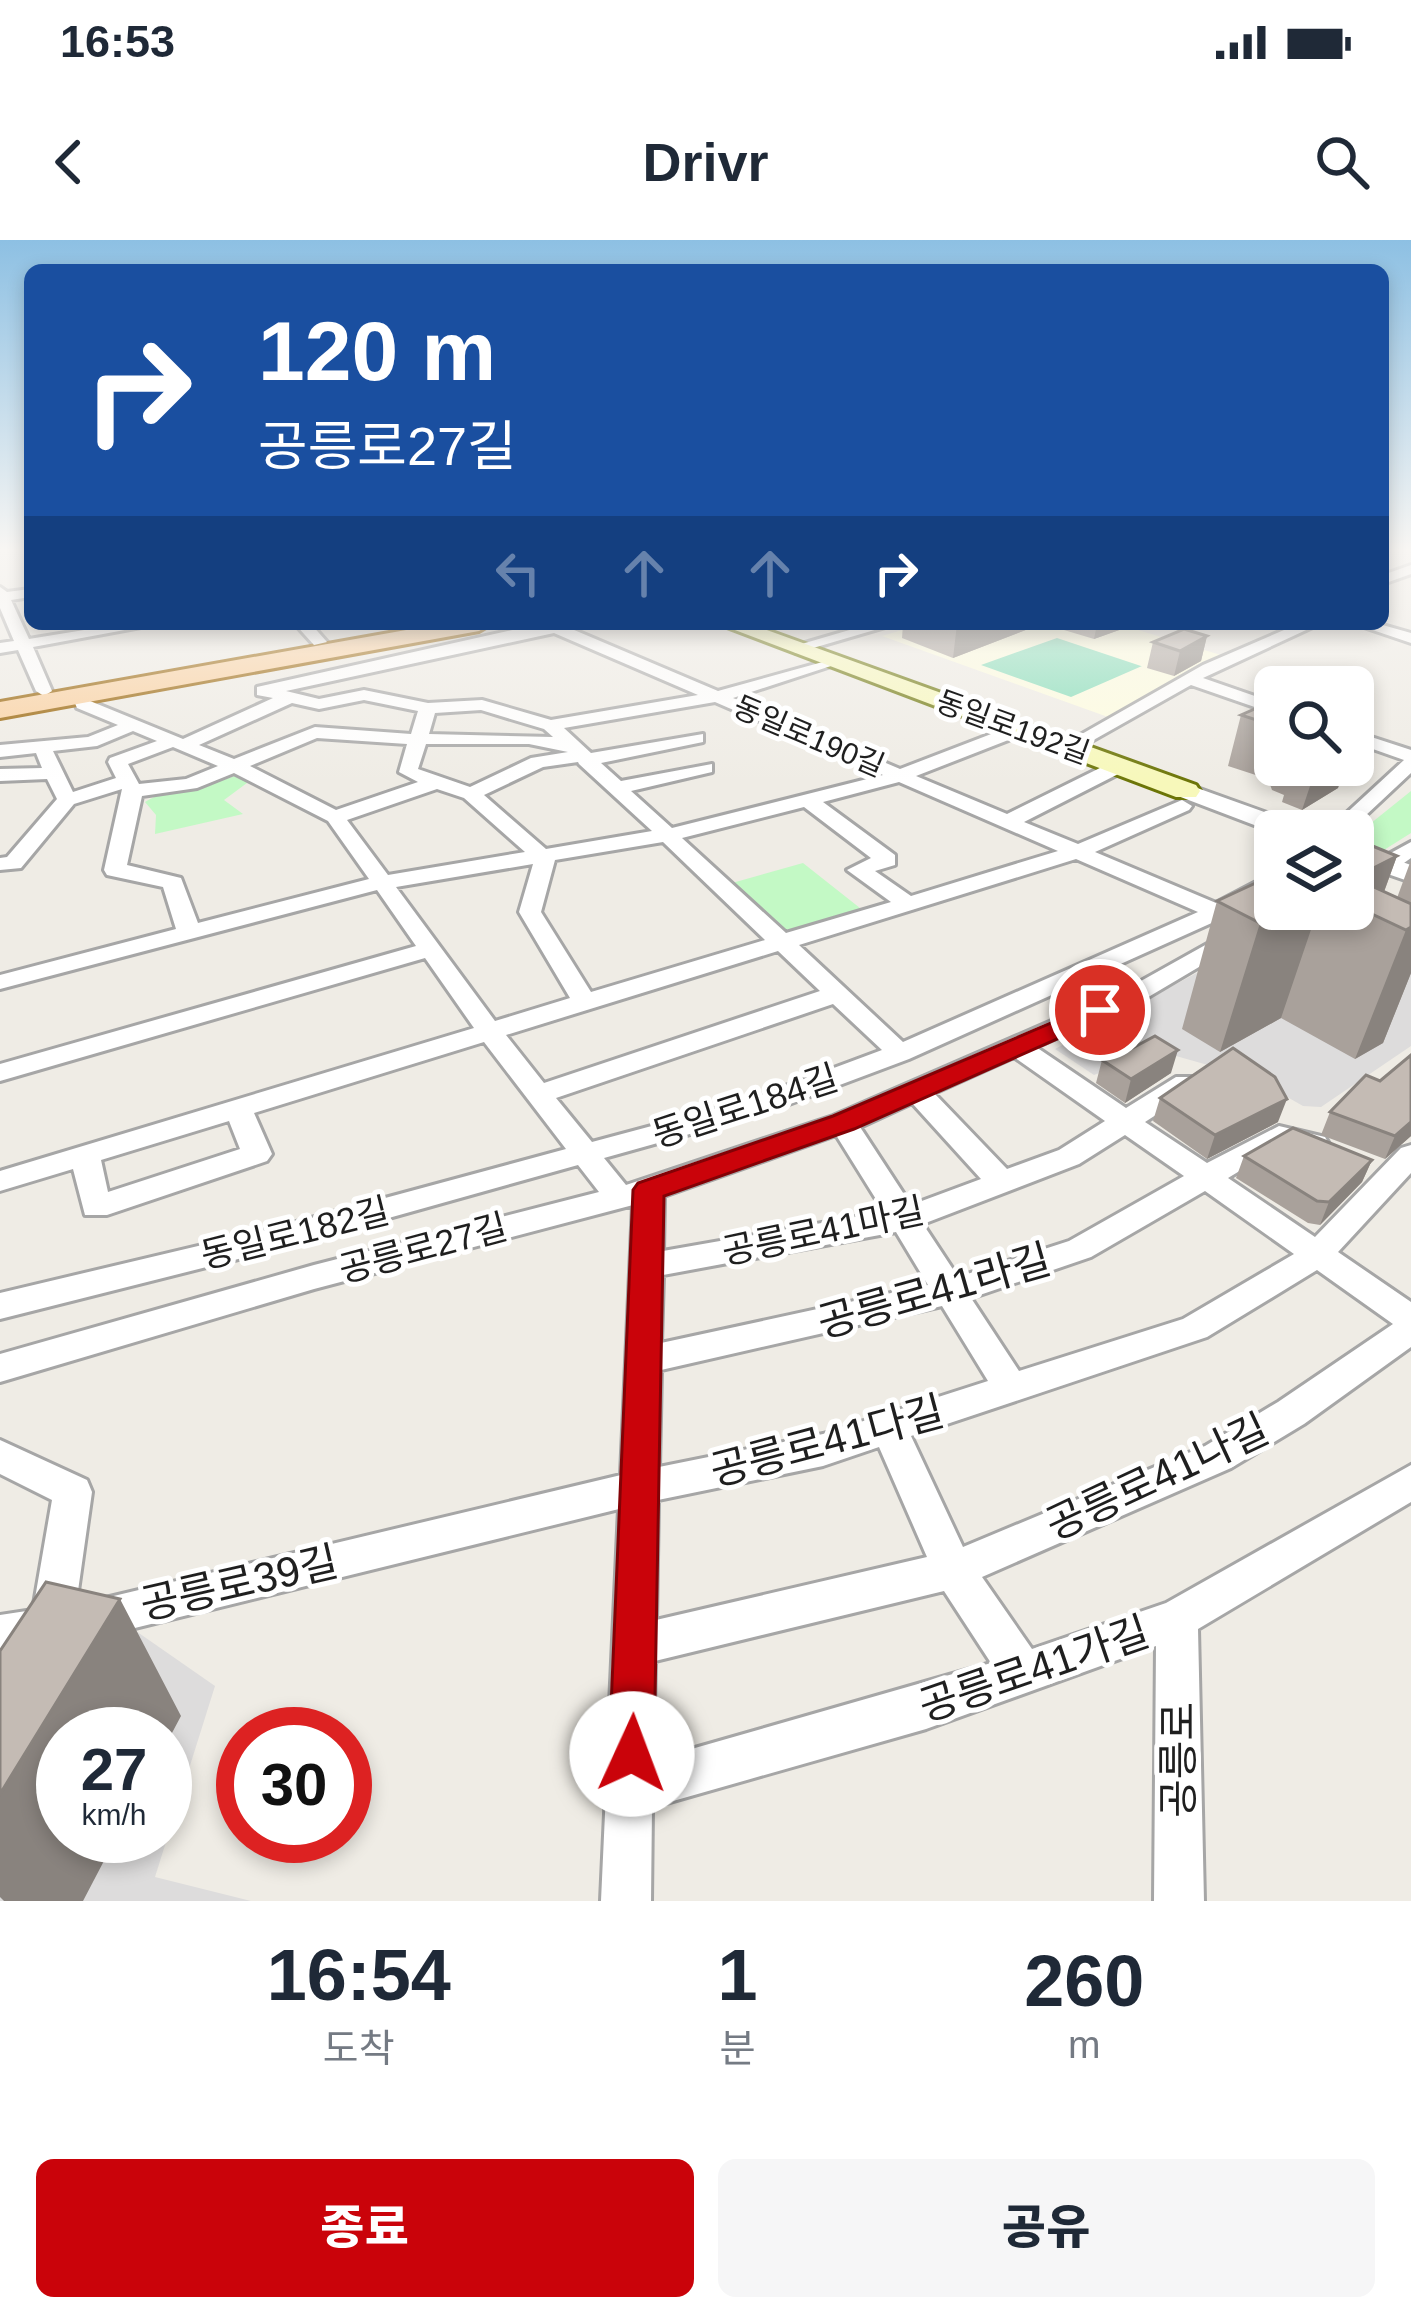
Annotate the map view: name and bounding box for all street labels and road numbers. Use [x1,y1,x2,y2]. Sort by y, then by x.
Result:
street label: 동일로192길 [932,684,1094,770]
street label: 동일로190길 [729,689,889,783]
street label: 동일로184길 [647,1057,843,1155]
street label: 동일로182길 [197,1190,393,1276]
street label: 공릉로41마길 [718,1190,928,1272]
street label: 공릉로27길 [334,1206,512,1290]
street label: 공릉로41라길 [812,1235,1056,1347]
street label: 공릉로41다길 [705,1387,949,1495]
street label: 공릉로41나길 [1038,1405,1276,1549]
street label: 공릉로39길 [136,1537,342,1629]
street label: 공릉로41가길 [913,1608,1155,1730]
street label: 공릉로 [1155,1702,1202,1818]

